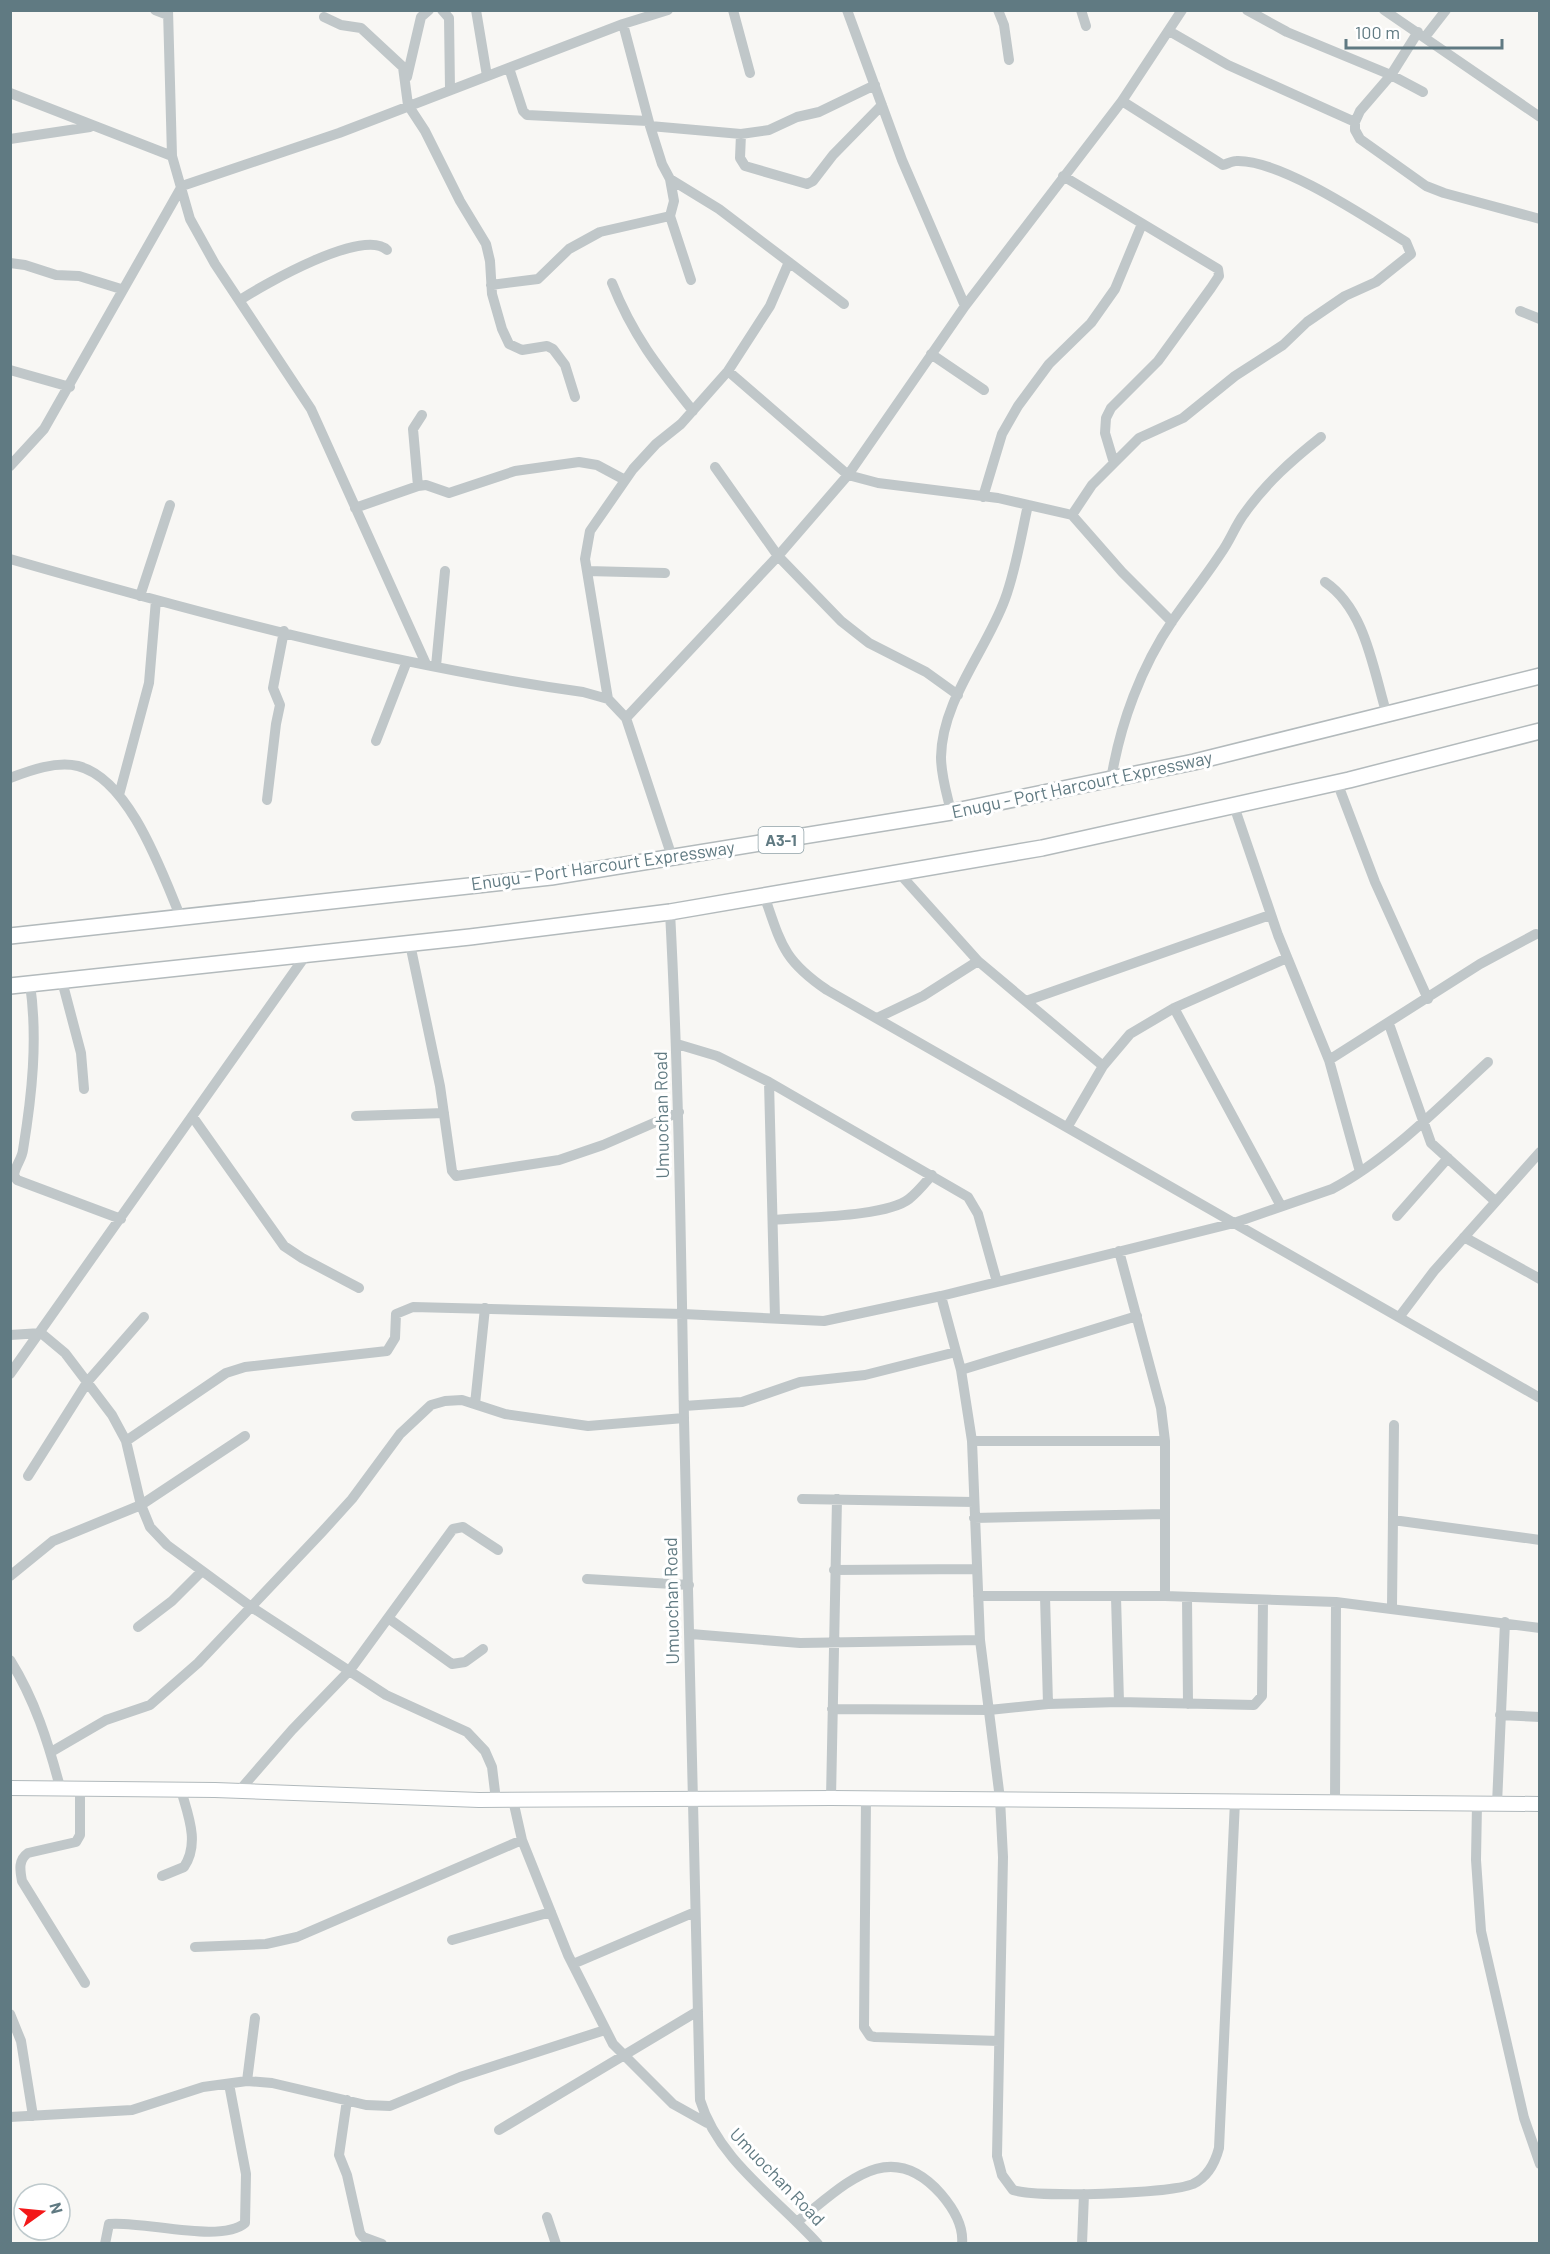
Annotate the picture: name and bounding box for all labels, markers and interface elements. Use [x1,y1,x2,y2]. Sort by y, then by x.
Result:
scale bar [1346,12,1502,50]
text: 100 m [1355,21,1400,43]
street label: Enugu - Port Harcourt Expressway [949,746,1214,822]
road number: A3-1 [758,827,804,853]
street label: Enugu - Port Harcourt Expressway [470,836,736,894]
street label: Umuochan Road [649,1051,673,1179]
street label: Umuochan Road [659,1537,683,1665]
street label: Umuochan Road [726,2123,830,2230]
north arrow [12,2182,72,2242]
text: N [46,2200,68,2216]

